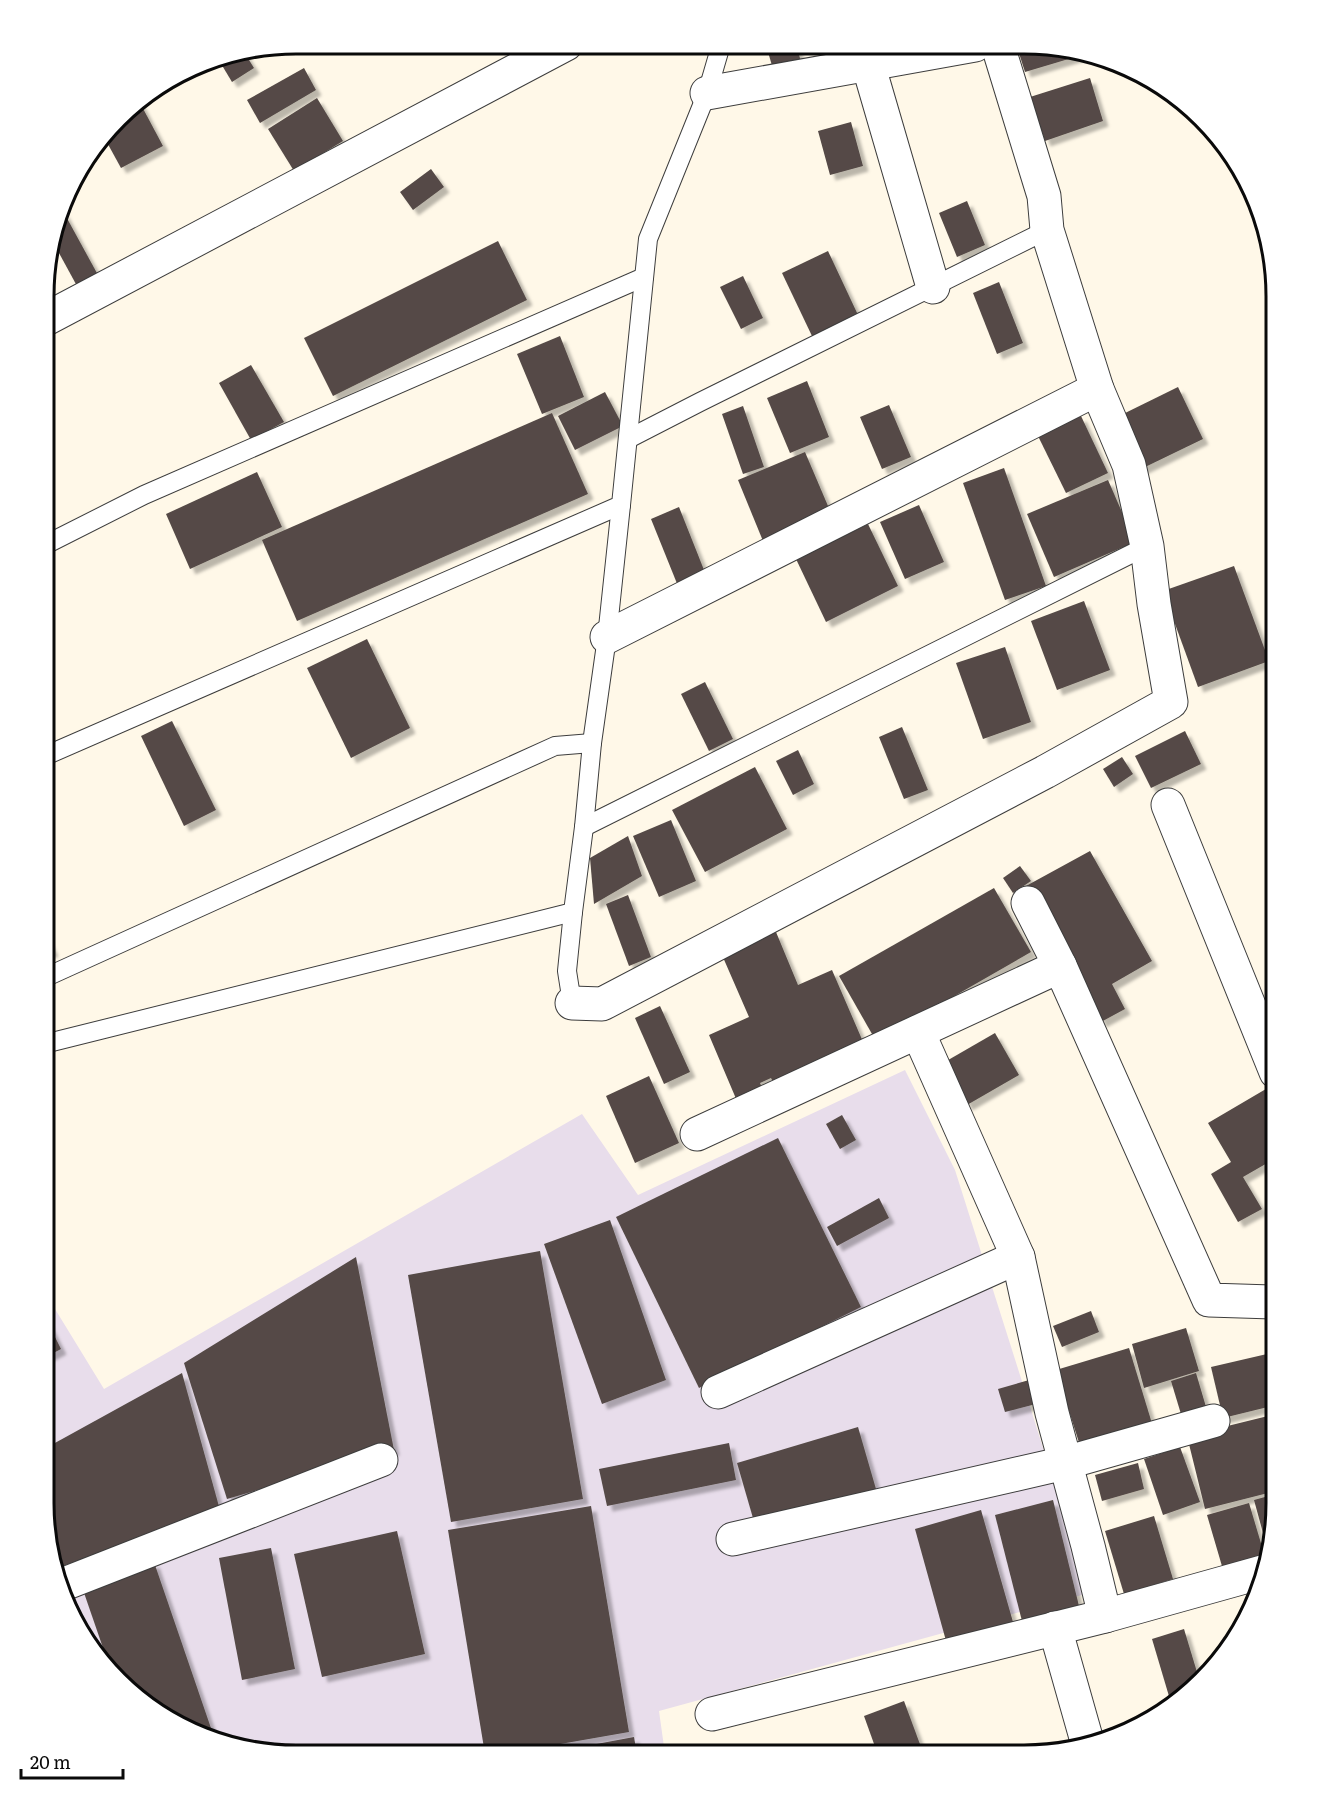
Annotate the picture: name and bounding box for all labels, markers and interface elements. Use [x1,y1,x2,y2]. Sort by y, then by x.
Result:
scale bar [21,1742,123,1780]
text: 20 m [30,1748,71,1775]

